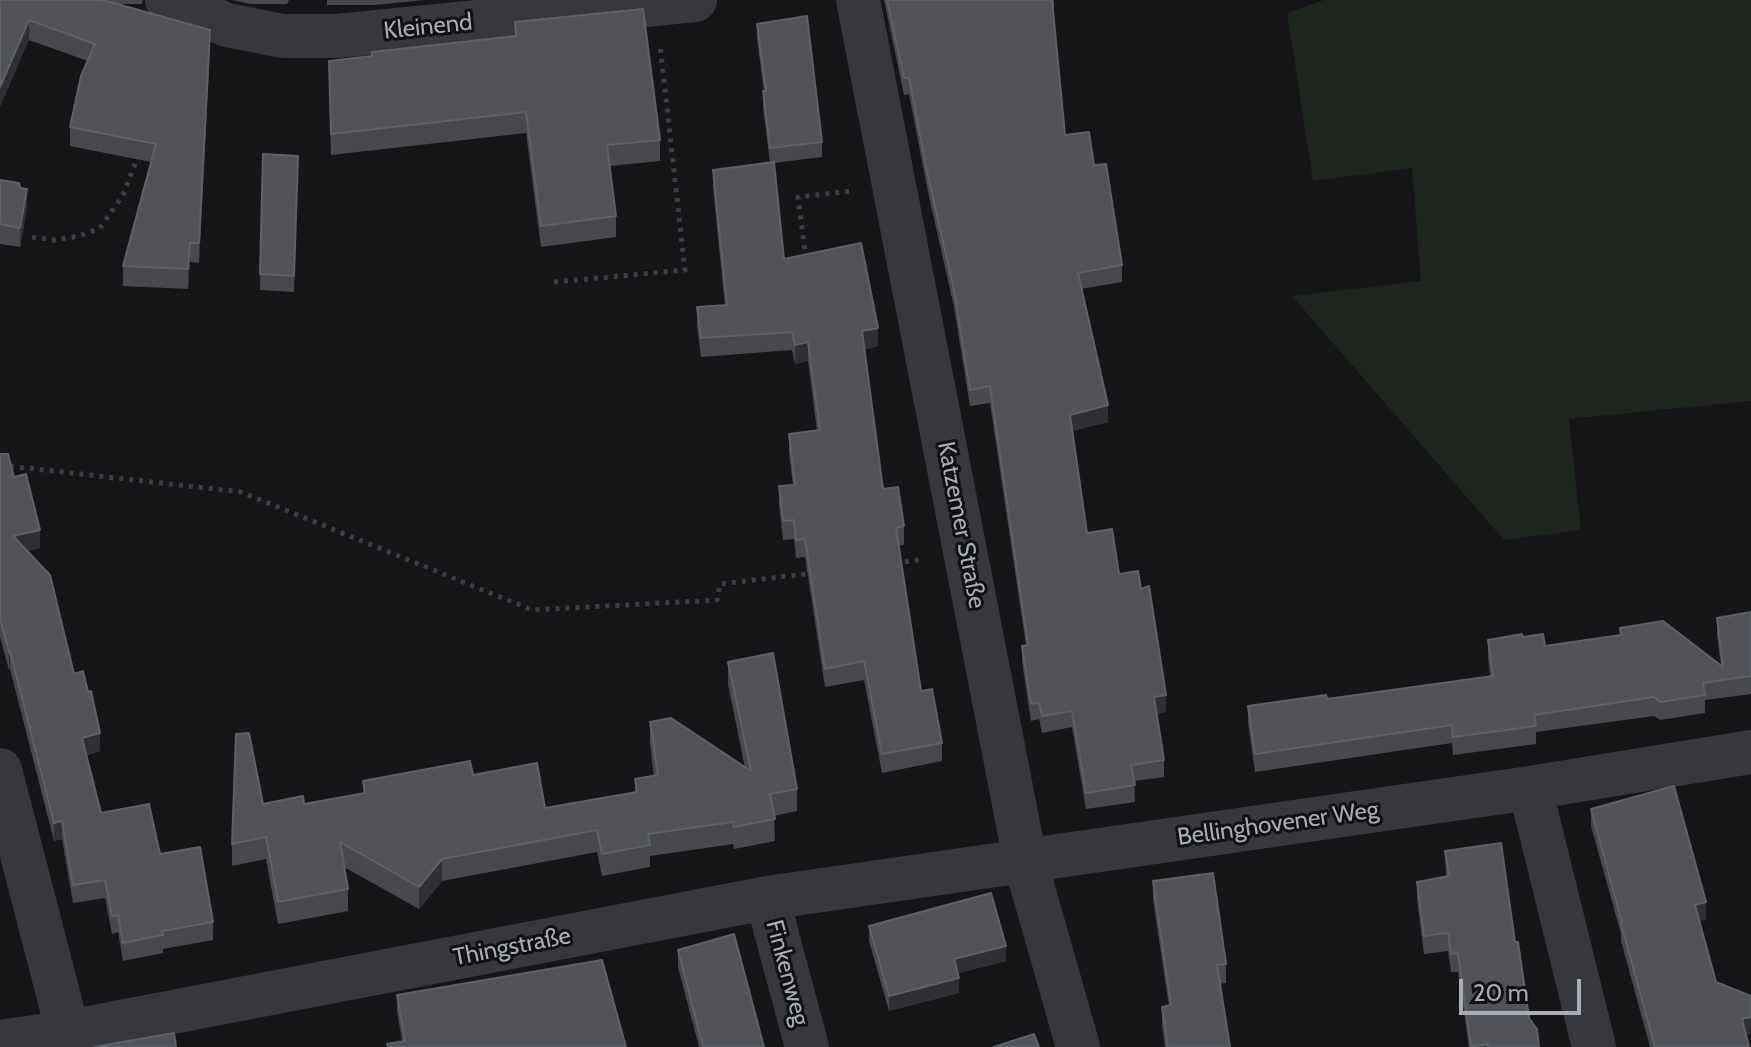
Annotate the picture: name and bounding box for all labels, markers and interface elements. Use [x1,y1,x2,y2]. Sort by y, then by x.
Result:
street label: Kleinend [382,8,474,46]
street label: Katzemer Straße [931,439,991,611]
street label: Bellinghovener Weg [1175,796,1381,852]
street label: Finkenweg [759,917,815,1029]
street label: Thingstraße [451,922,573,972]
scale bar [1463,963,1585,1013]
text: 20 m [1473,978,1529,1007]

